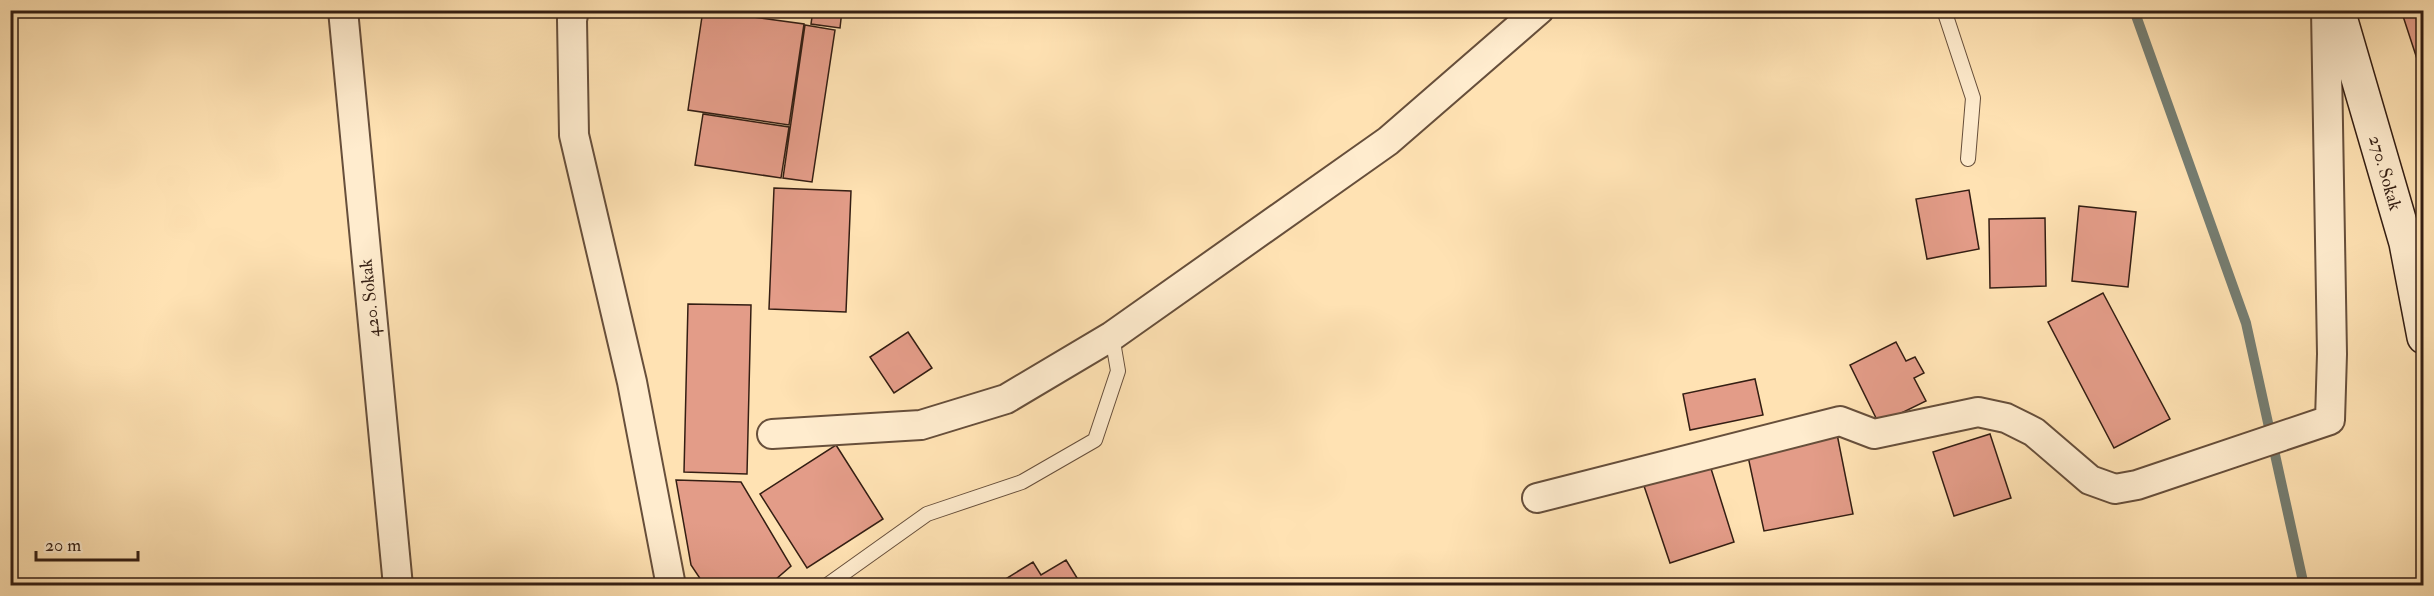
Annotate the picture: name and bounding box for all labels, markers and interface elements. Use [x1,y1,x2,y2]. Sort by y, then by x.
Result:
street label: 270. Sokak [2363,133,2407,213]
street label: 420. Sokak [354,257,386,338]
scale bar [36,524,138,562]
text: 20 m [45,534,81,557]

